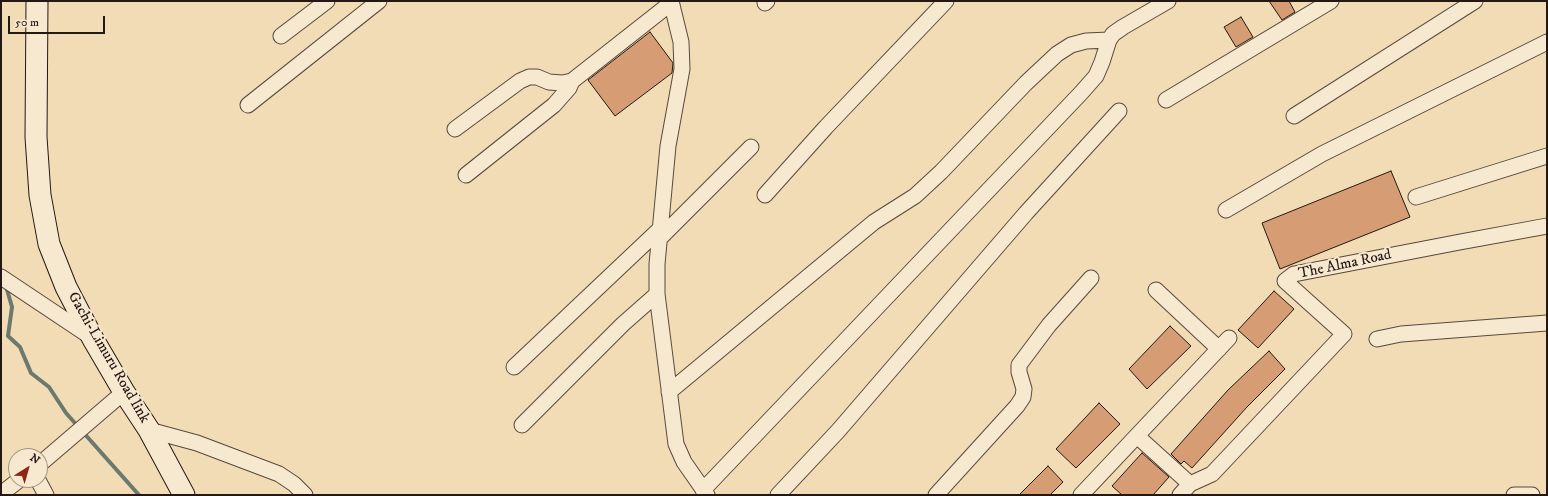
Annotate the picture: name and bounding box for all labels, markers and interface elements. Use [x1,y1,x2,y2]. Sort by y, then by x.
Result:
scale bar [10,8,107,34]
text: 50 m [15,15,39,30]
street label: The Alma Road [1297,246,1393,284]
street label: Gachi-Limuru Road link [63,289,153,427]
north arrow [8,448,48,488]
text: N [27,451,42,468]

